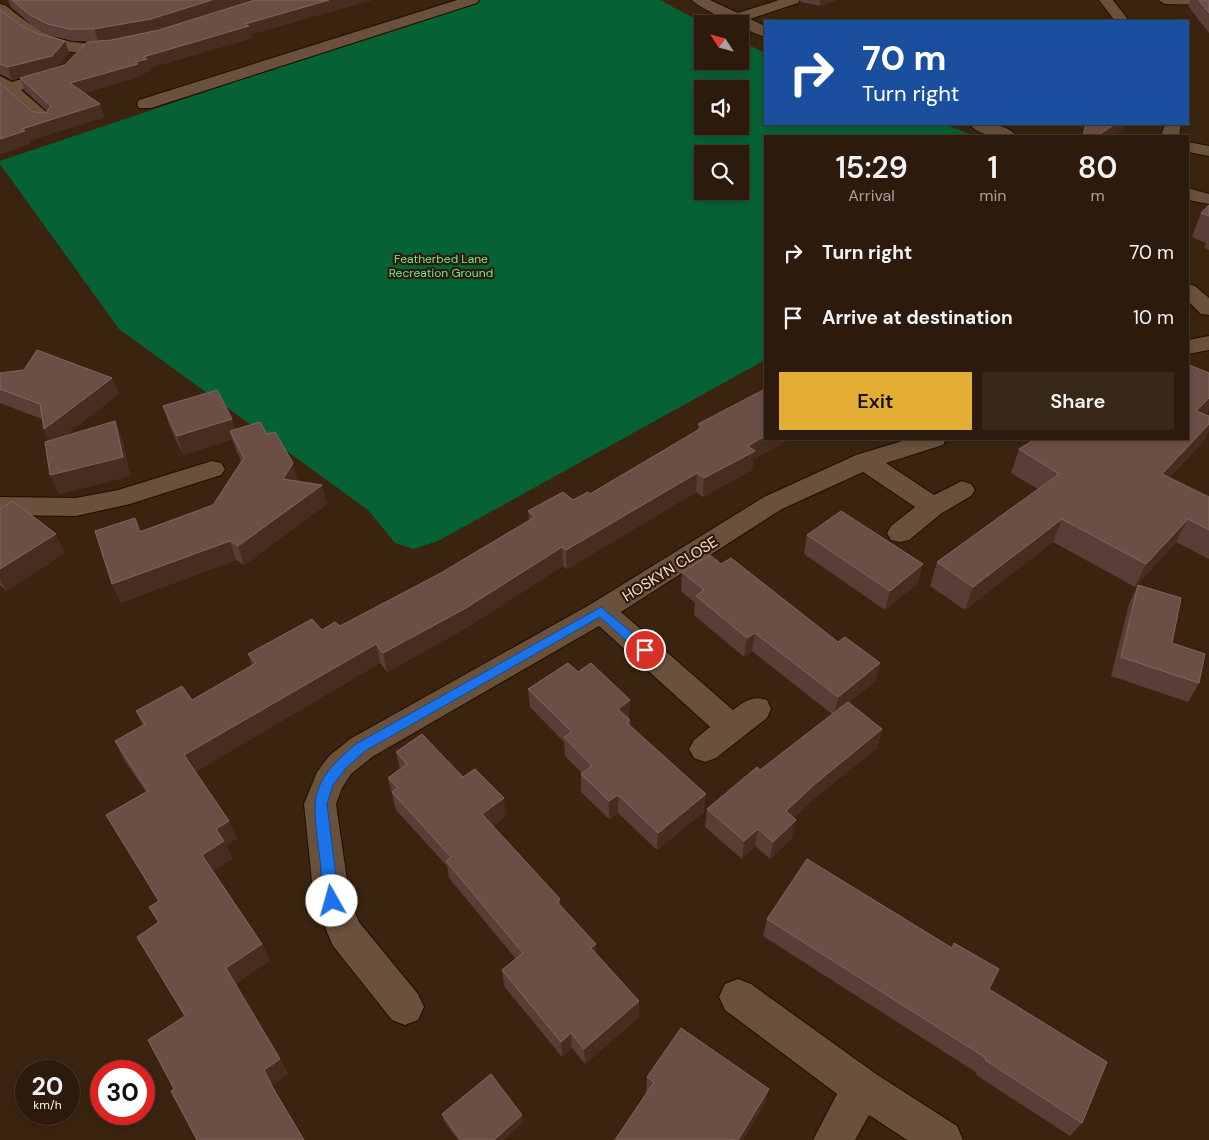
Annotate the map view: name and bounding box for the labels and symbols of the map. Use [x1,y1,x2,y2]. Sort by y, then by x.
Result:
north arrow [694,15,749,70]
park label: Featherbed Lane Recreation Ground [389,251,493,281]
street label: HOSKYN CLOSE [619,532,721,606]
pin [624,629,666,671]
position arrow [305,874,357,926]
speed limit sign: 30 [90,1060,155,1125]

